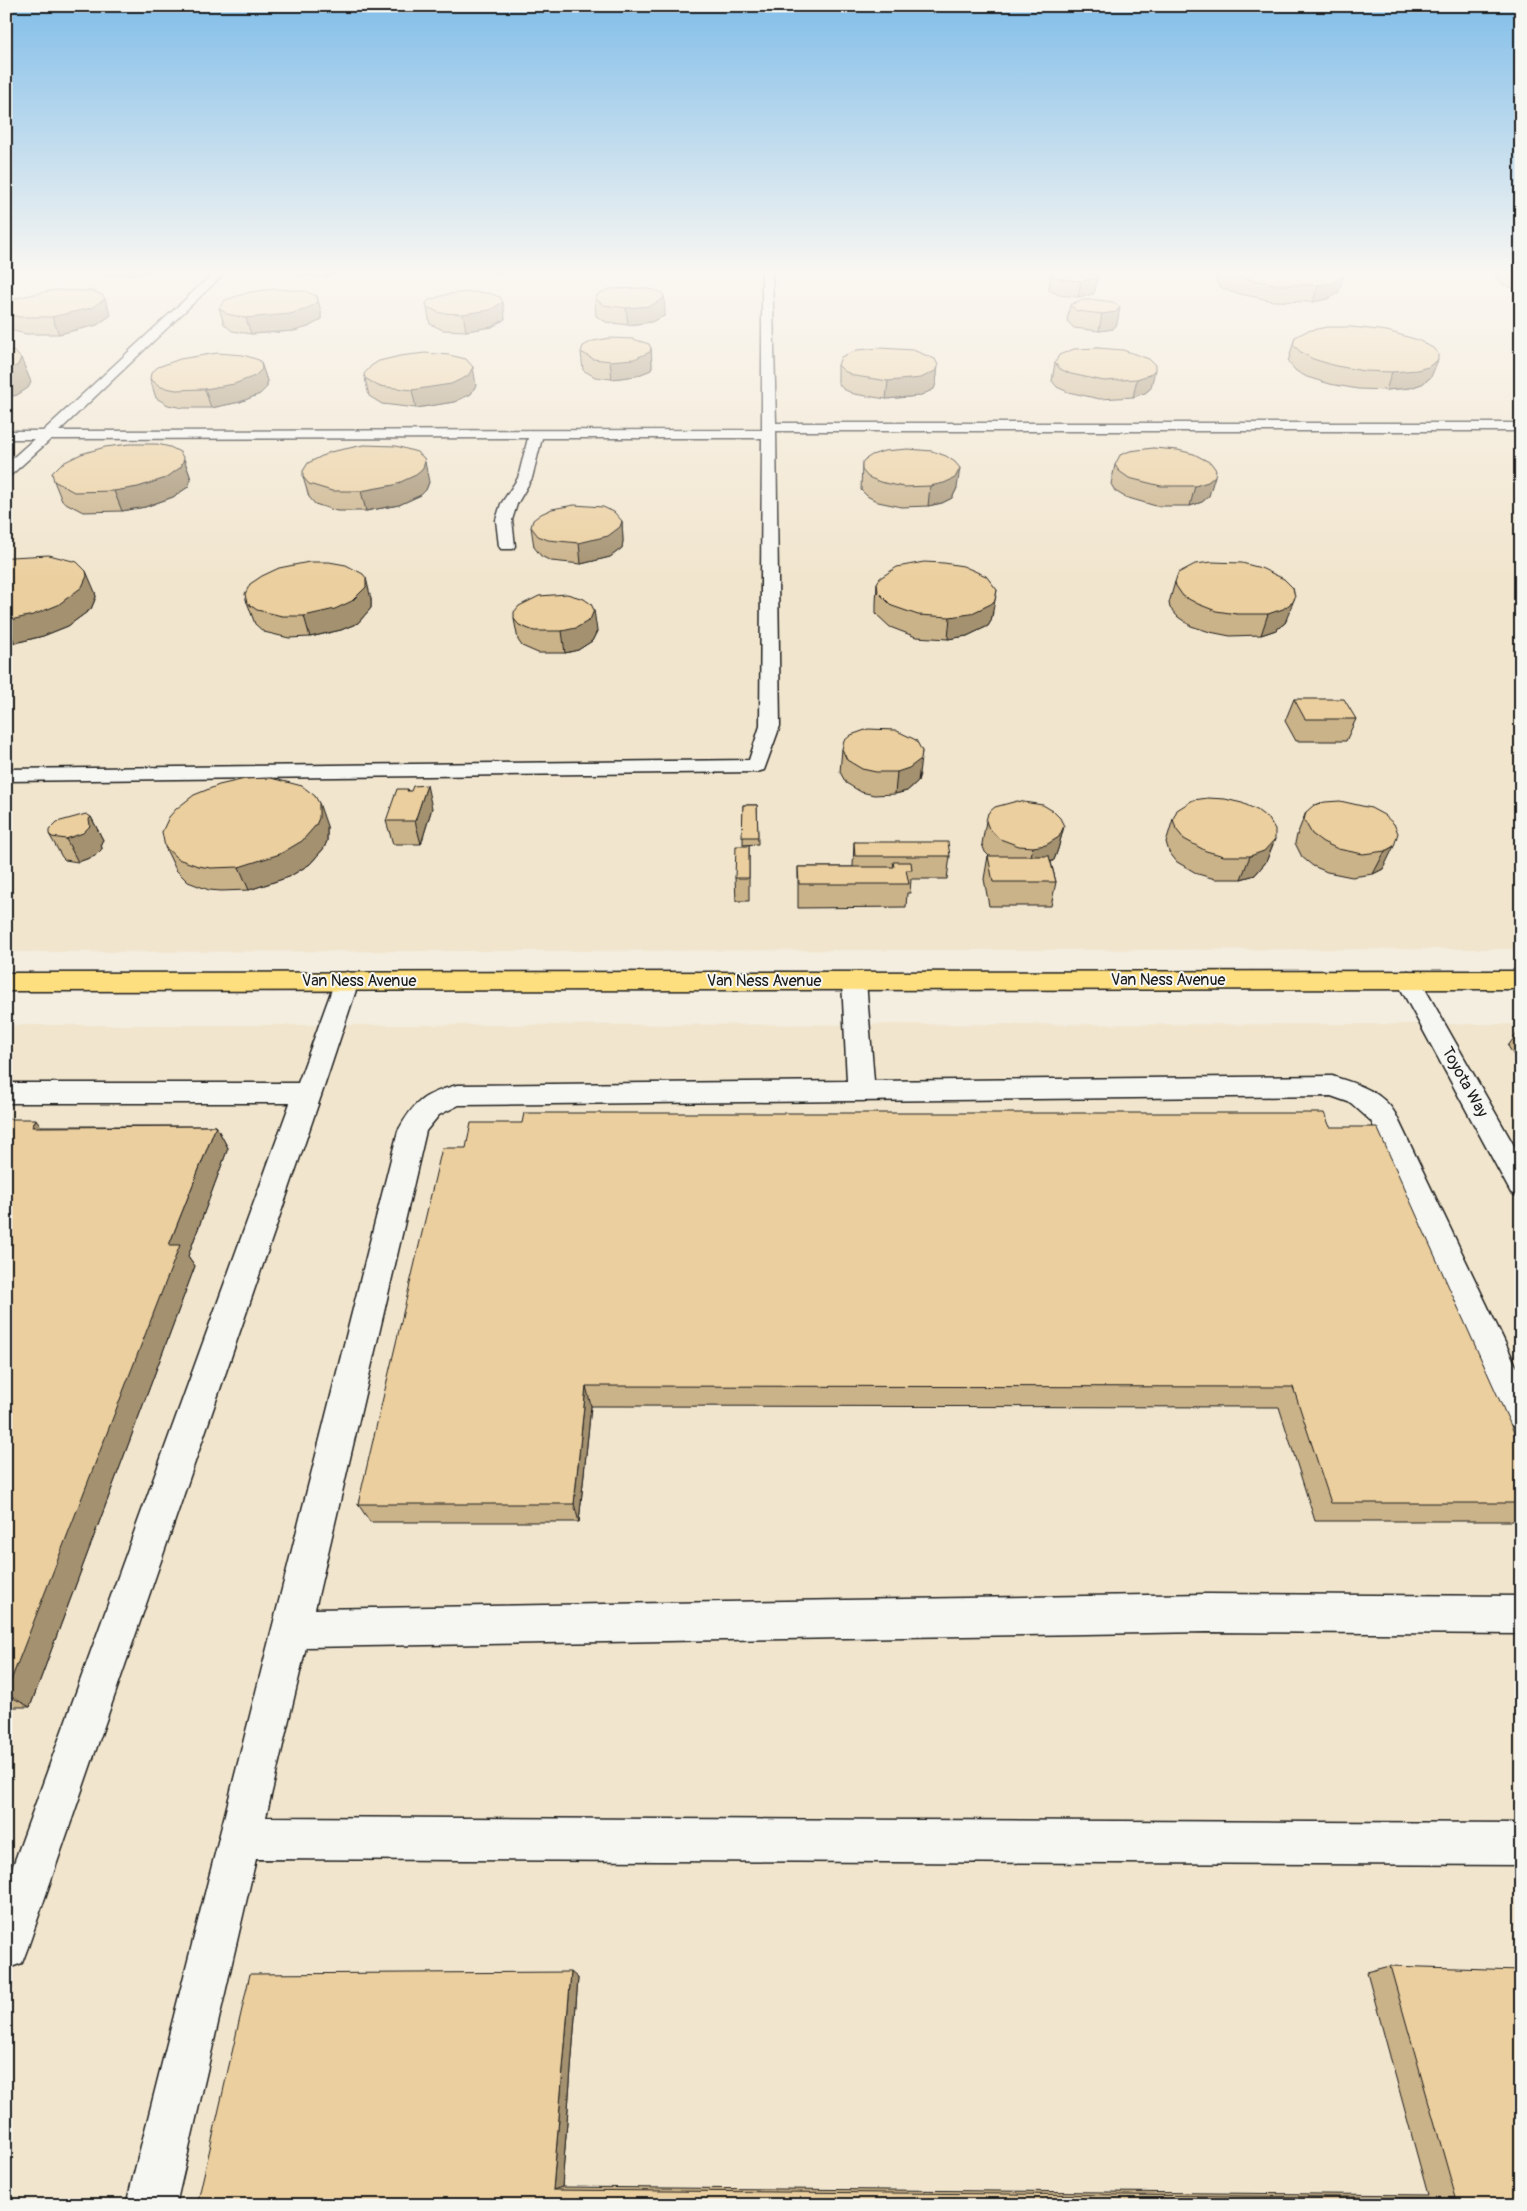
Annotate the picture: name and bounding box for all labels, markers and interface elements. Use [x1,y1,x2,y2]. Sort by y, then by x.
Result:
street label: Van Ness Avenue [1111,970,1225,990]
street label: Van Ness Avenue [302,971,416,991]
street label: Van Ness Avenue [707,971,821,991]
street label: Toyota Way [1437,1043,1493,1121]

